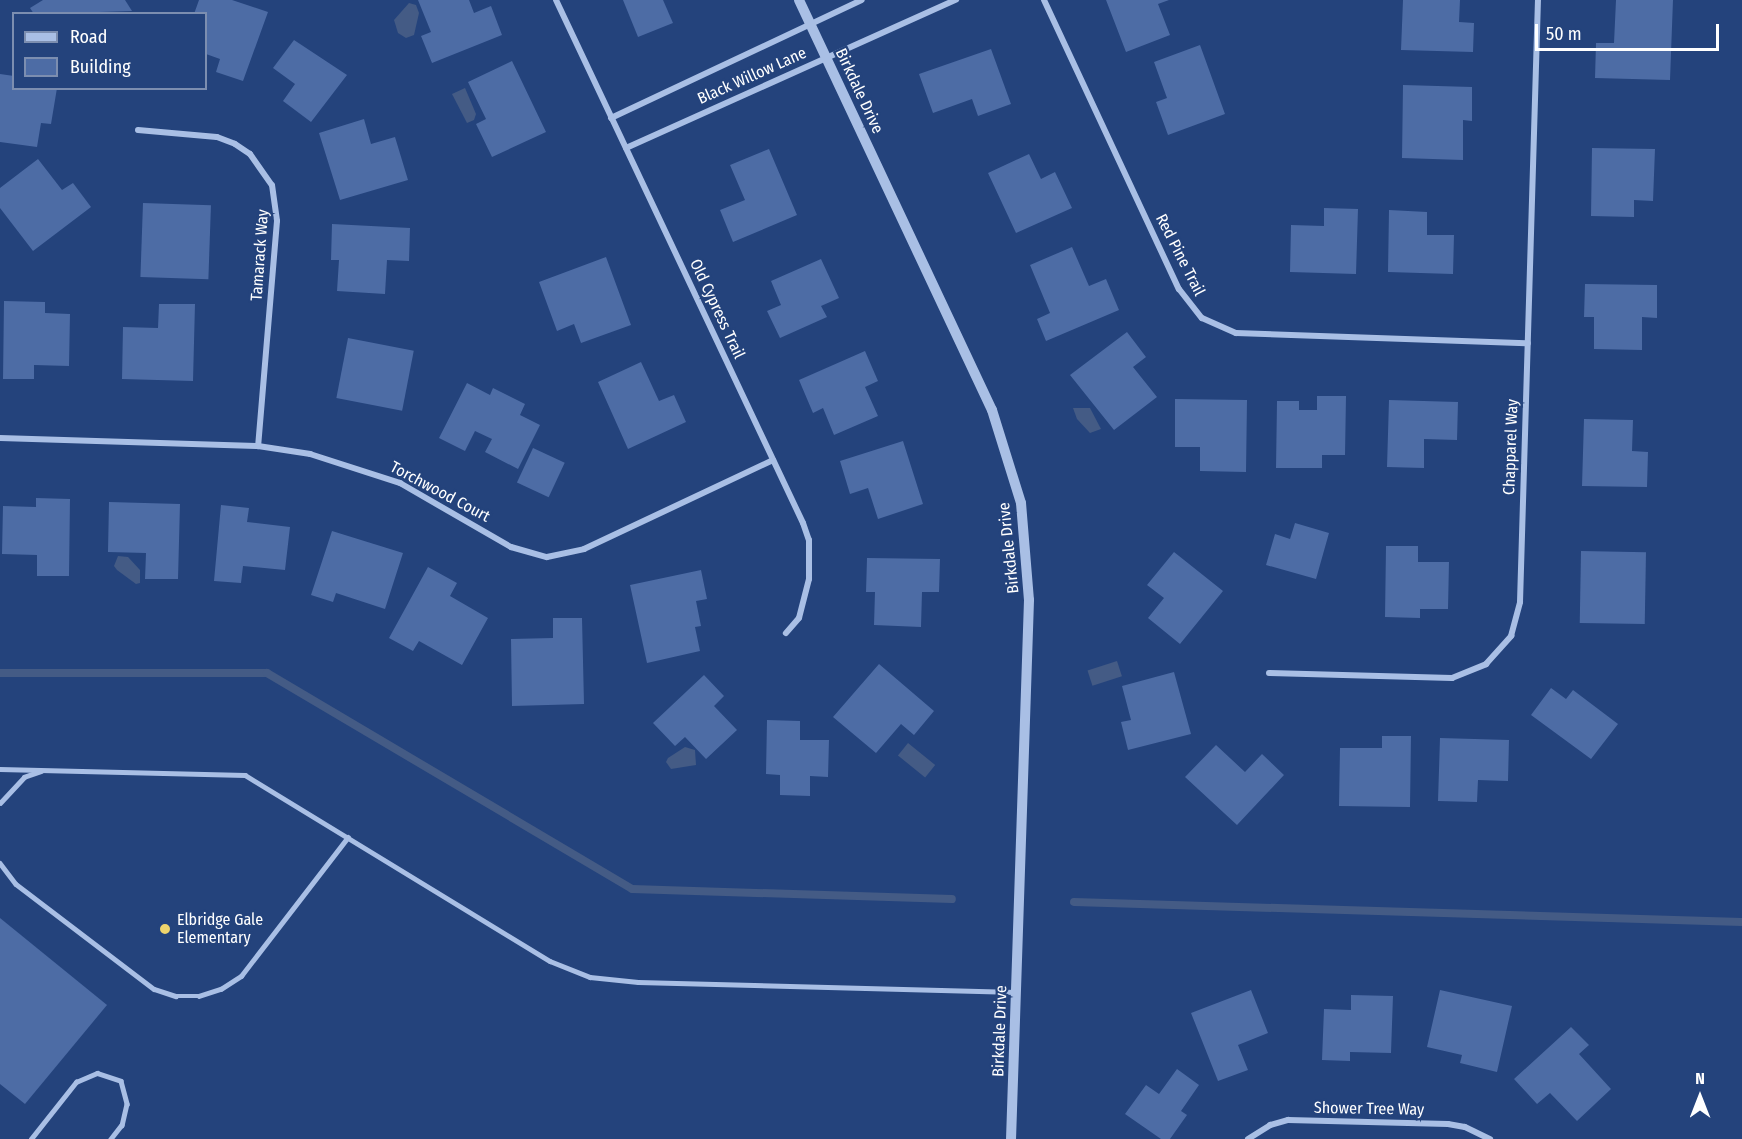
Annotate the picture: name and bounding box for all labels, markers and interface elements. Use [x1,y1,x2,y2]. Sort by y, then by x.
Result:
legend [12,12,207,90]
scale bar [1538,12,1722,50]
text: 50 m [1546,23,1582,45]
text: Road [70,26,107,48]
street label: Black Willow Lane [695,43,809,109]
street label: Birkdale Drive [831,45,887,137]
text: Building [70,56,131,78]
street label: Tamarack Way [247,209,273,301]
street label: Red Pine Trail [1151,211,1209,299]
street label: Old Cypress Trail [685,256,749,362]
street label: Chapparel Way [1500,399,1522,495]
street label: Torchwood Court [387,458,493,526]
street label: Birkdale Drive [995,501,1023,595]
place label: Elbridge Gale Elementary [177,910,263,948]
marker: Elbridge Gale Elementary [158,922,172,936]
street label: Birkdale Drive [989,985,1011,1077]
north arrow [1670,1067,1730,1127]
text: N [1695,1069,1705,1088]
street label: Shower Tree Way [1314,1098,1424,1120]

